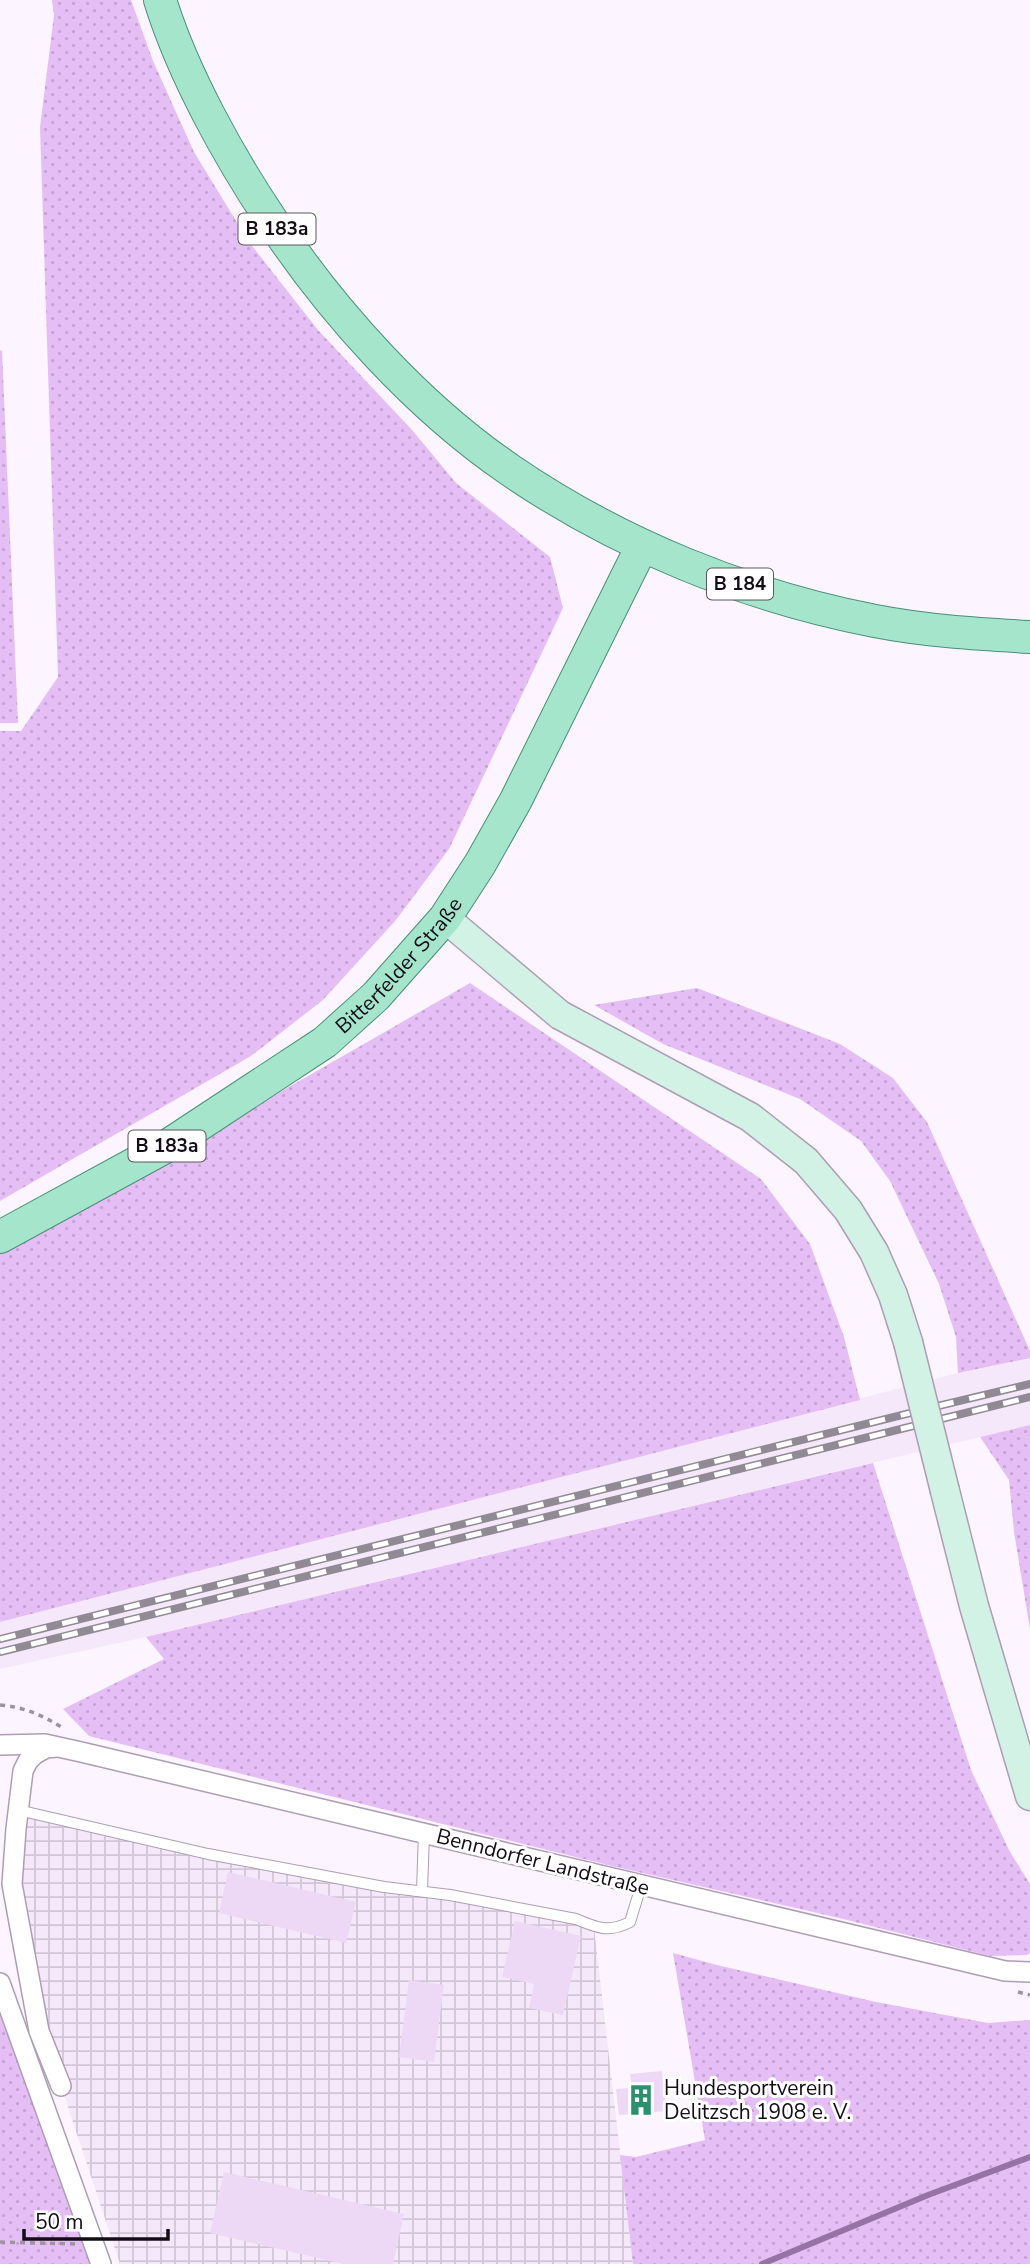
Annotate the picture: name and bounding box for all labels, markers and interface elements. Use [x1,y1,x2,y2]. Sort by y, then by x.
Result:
road number: B 183a [238,214,316,244]
road number: B 184 [707,568,773,600]
street label: Bitterfelder Straße [329,892,469,1040]
road number: B 183a [128,1130,206,1162]
street label: Benndorfer Landstraße [434,1822,652,1902]
place label: Hundesportverein Delitzsch 1908 e. V. [664,2074,851,2126]
building icon: Hundesportverein Delitzsch 1908 e. V. [624,2083,658,2117]
scale bar [24,2198,168,2242]
text: 50 m [35,2208,84,2236]

